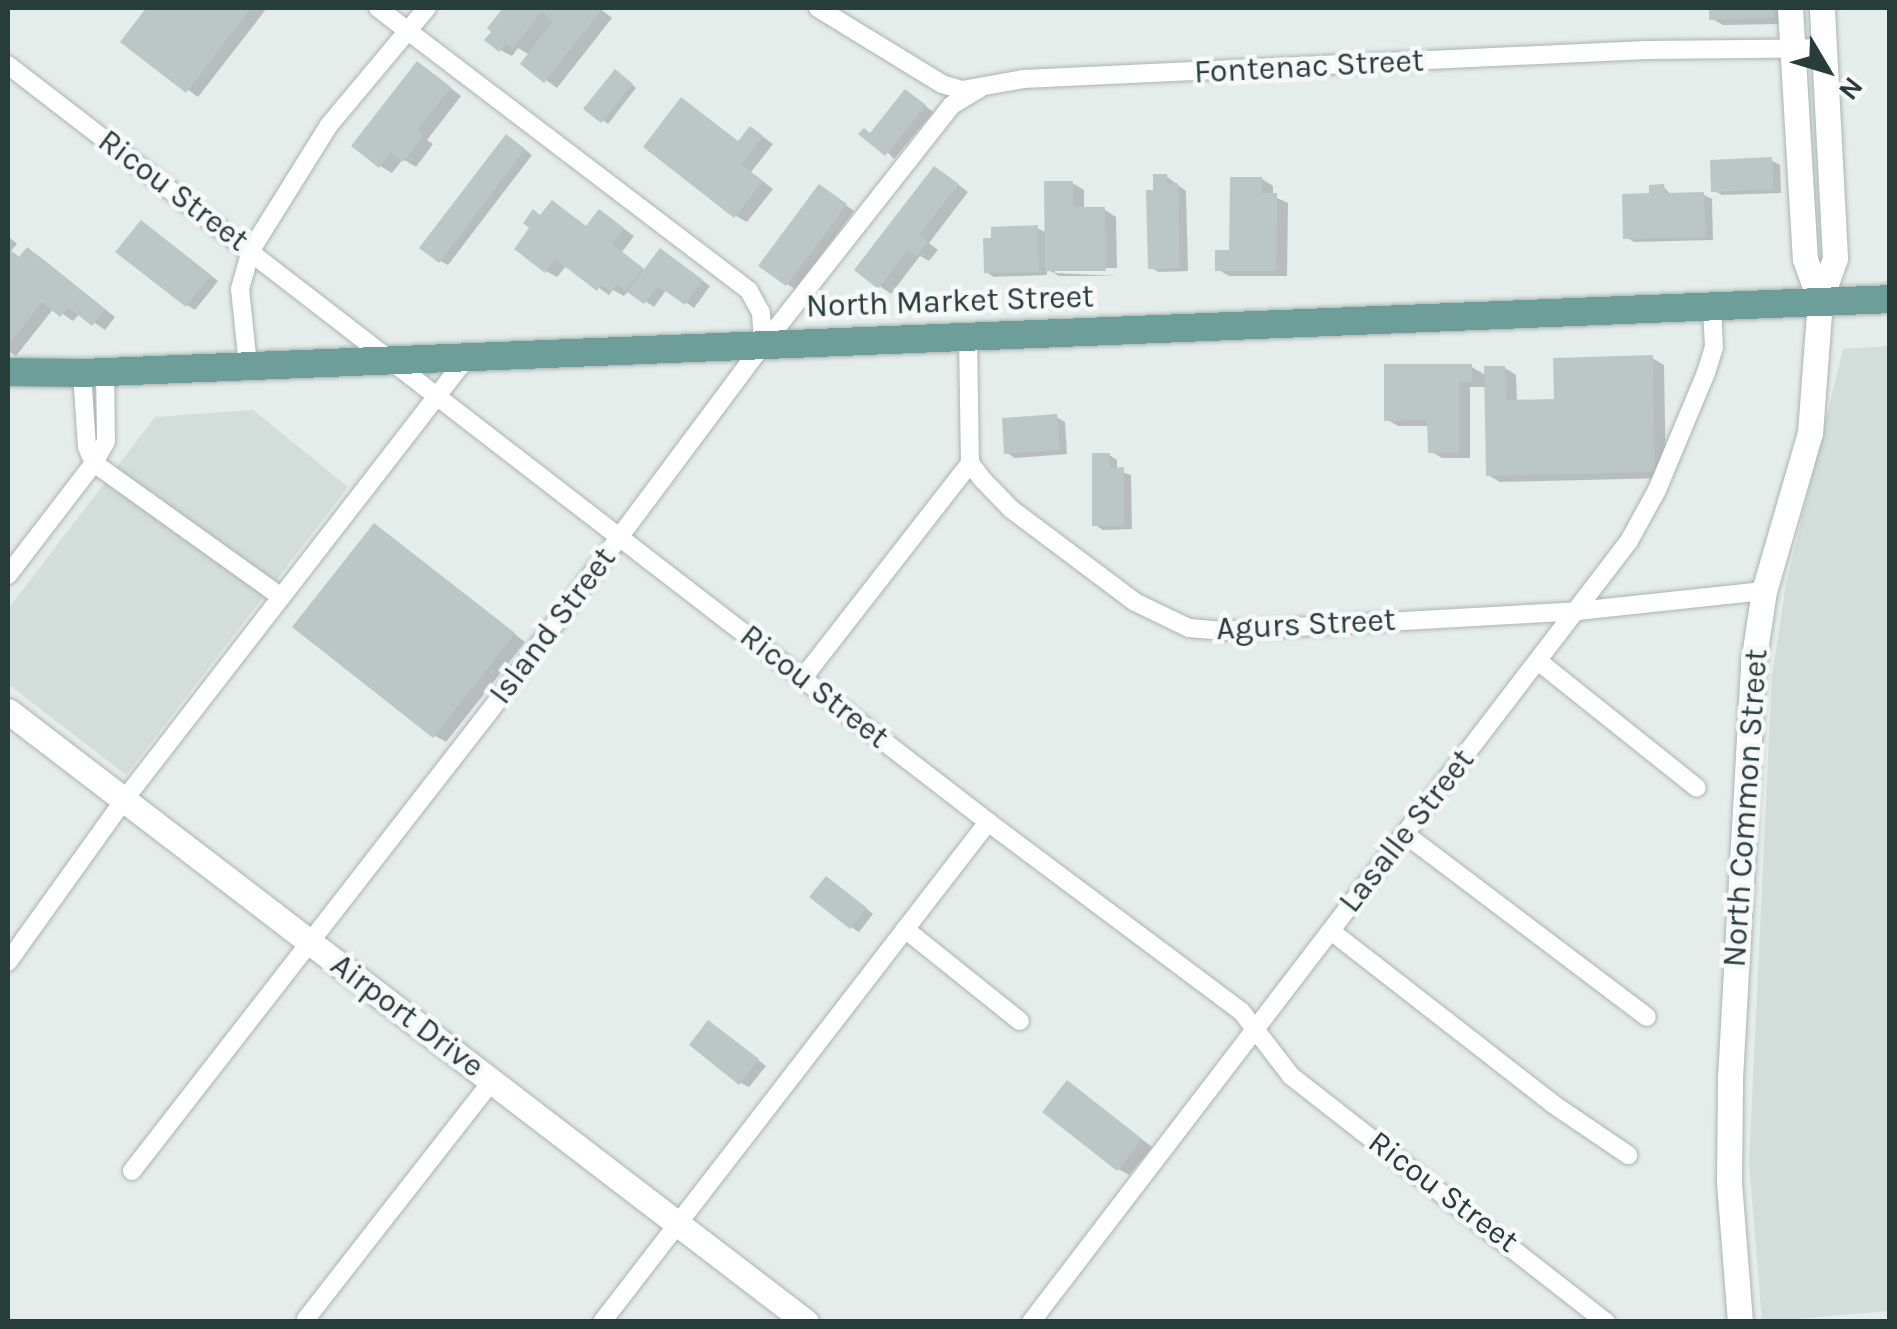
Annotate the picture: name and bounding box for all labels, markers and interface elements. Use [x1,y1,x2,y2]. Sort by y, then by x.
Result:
north arrow [1777,20,1877,120]
street label: Fontenac Street [1193,42,1425,92]
text: N [1832,71,1870,107]
street label: Ricou Street [90,122,256,260]
street label: North Market Street [805,278,1095,326]
street label: Island Street [482,540,624,712]
street label: Agurs Street [1215,601,1397,649]
street label: Ricou Street [732,617,896,757]
street label: North Common Street [1716,647,1776,969]
street label: Lasalle Street [1331,742,1483,920]
street label: Airport Drive [323,946,491,1086]
street label: Ricou Street [1360,1123,1526,1261]

